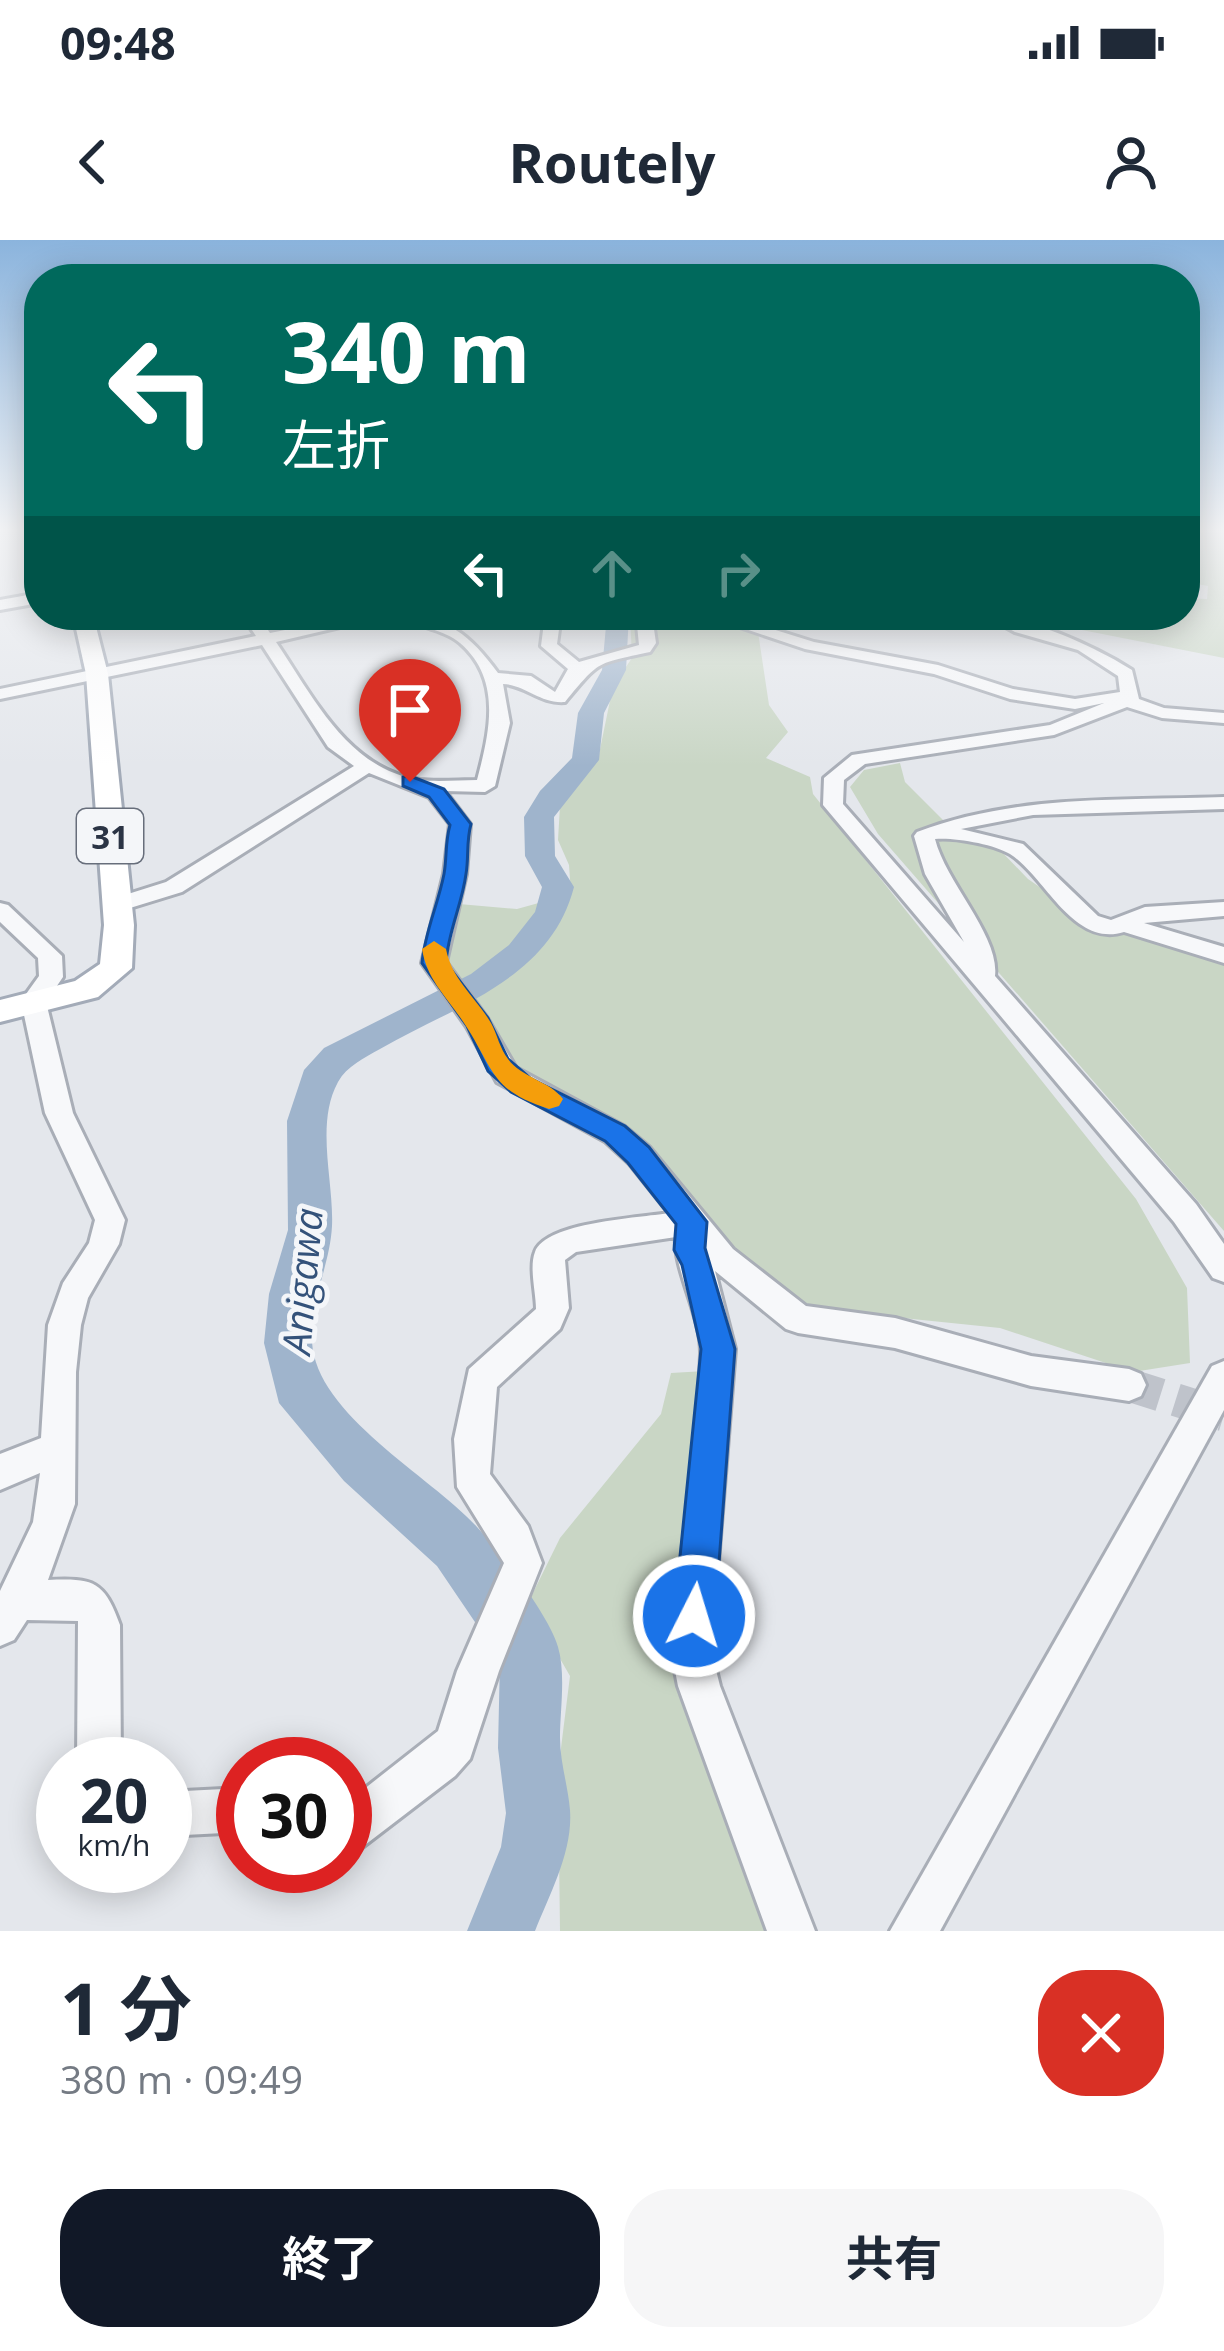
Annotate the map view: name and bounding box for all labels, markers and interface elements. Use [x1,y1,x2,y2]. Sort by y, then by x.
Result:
text: 09:48 [60,12,176,73]
text: Routely [508,125,716,199]
icon: back [60,129,126,195]
icon: person [1098,129,1164,195]
text: 340 m [282,293,530,408]
icon: left [84,312,240,468]
text: 左折 [282,407,390,481]
icon: left [453,540,519,606]
icon: ahead [579,540,645,606]
icon: right [705,540,771,606]
pin [359,659,461,782]
icon: arrive [377,677,443,743]
road number: 31 [77,809,143,863]
water label: Anigawa [268,1206,334,1359]
position arrow [631,1553,757,1679]
speed limit sign: 30 [216,1737,372,1893]
text: 20 [80,1759,148,1841]
text: km/h [78,1824,150,1865]
text: 1 分 [60,1958,192,2056]
button: close [1038,1970,1164,2096]
text: 380 m · 09:49 [60,2052,303,2105]
button: 終了 [60,2189,600,2327]
button: 共有 [624,2189,1164,2327]

